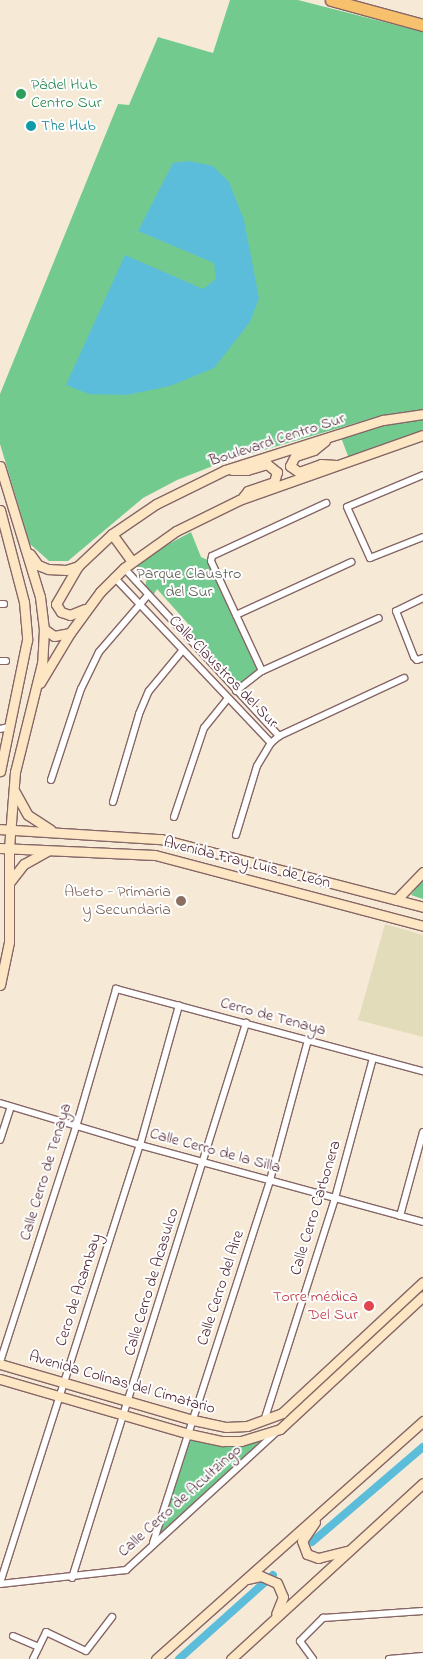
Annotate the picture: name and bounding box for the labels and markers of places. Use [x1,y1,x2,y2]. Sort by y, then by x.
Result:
place label: Pádel Hub Centro Sur [31,75,102,113]
marker: Pádel Hub Centro Sur [15,88,27,100]
place label: The Hub [41,116,96,136]
marker: The Hub [25,120,37,132]
place label: Abeto - Primaria y Secundaria [64,882,171,920]
marker: Abeto - Primaria y Secundaria [175,895,187,907]
place label: Torre médica Del Sur [273,1287,358,1325]
marker: Torre médica Del Sur [362,1299,376,1313]

